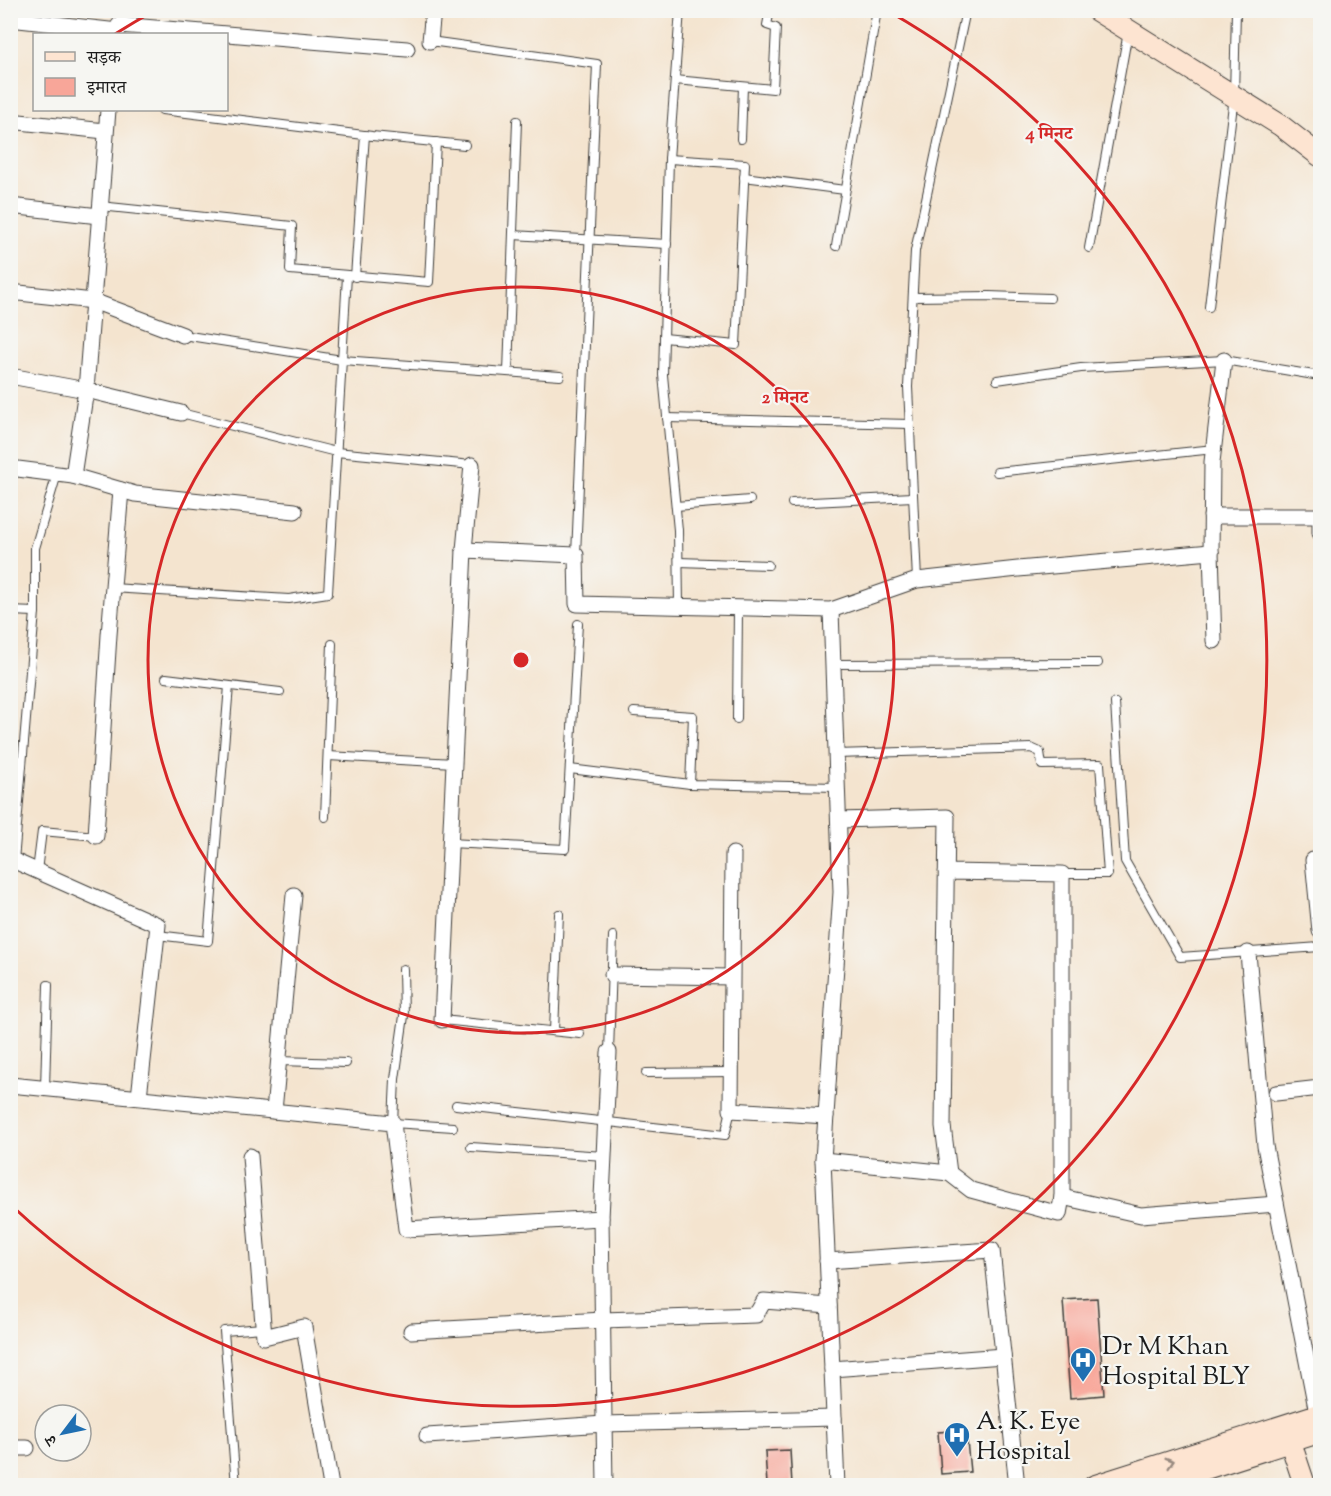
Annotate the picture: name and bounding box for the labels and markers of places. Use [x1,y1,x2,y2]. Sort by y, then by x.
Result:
centre of rings [511,650,531,670]
place label: Dr M Khan Hospital BLY [1102,1329,1250,1396]
hospital icon: Dr M Khan Hospital BLY [1068,1345,1098,1383]
place label: A. K. Eye Hospital [976,1404,1080,1471]
hospital icon: A. K. Eye Hospital [942,1420,972,1458]

